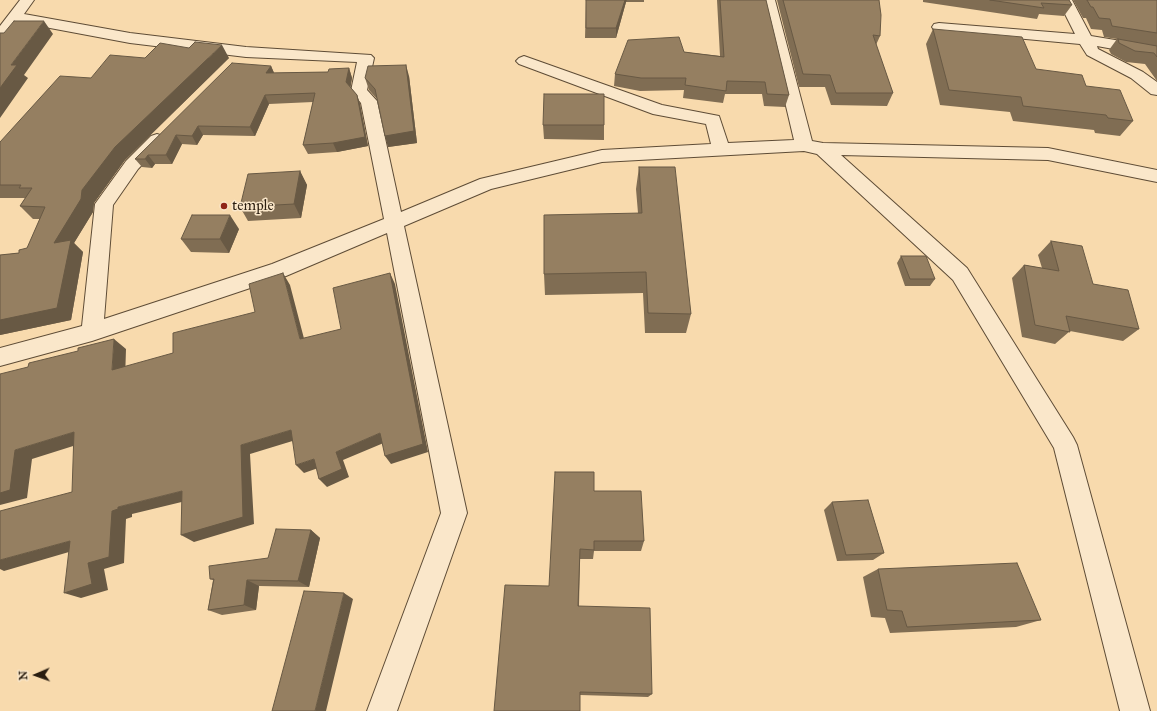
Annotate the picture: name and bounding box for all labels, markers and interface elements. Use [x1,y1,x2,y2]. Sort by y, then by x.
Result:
place label: temple [232,197,274,215]
marker: temple [219,201,229,211]
north arrow [16,655,56,695]
text: N [17,671,30,680]

